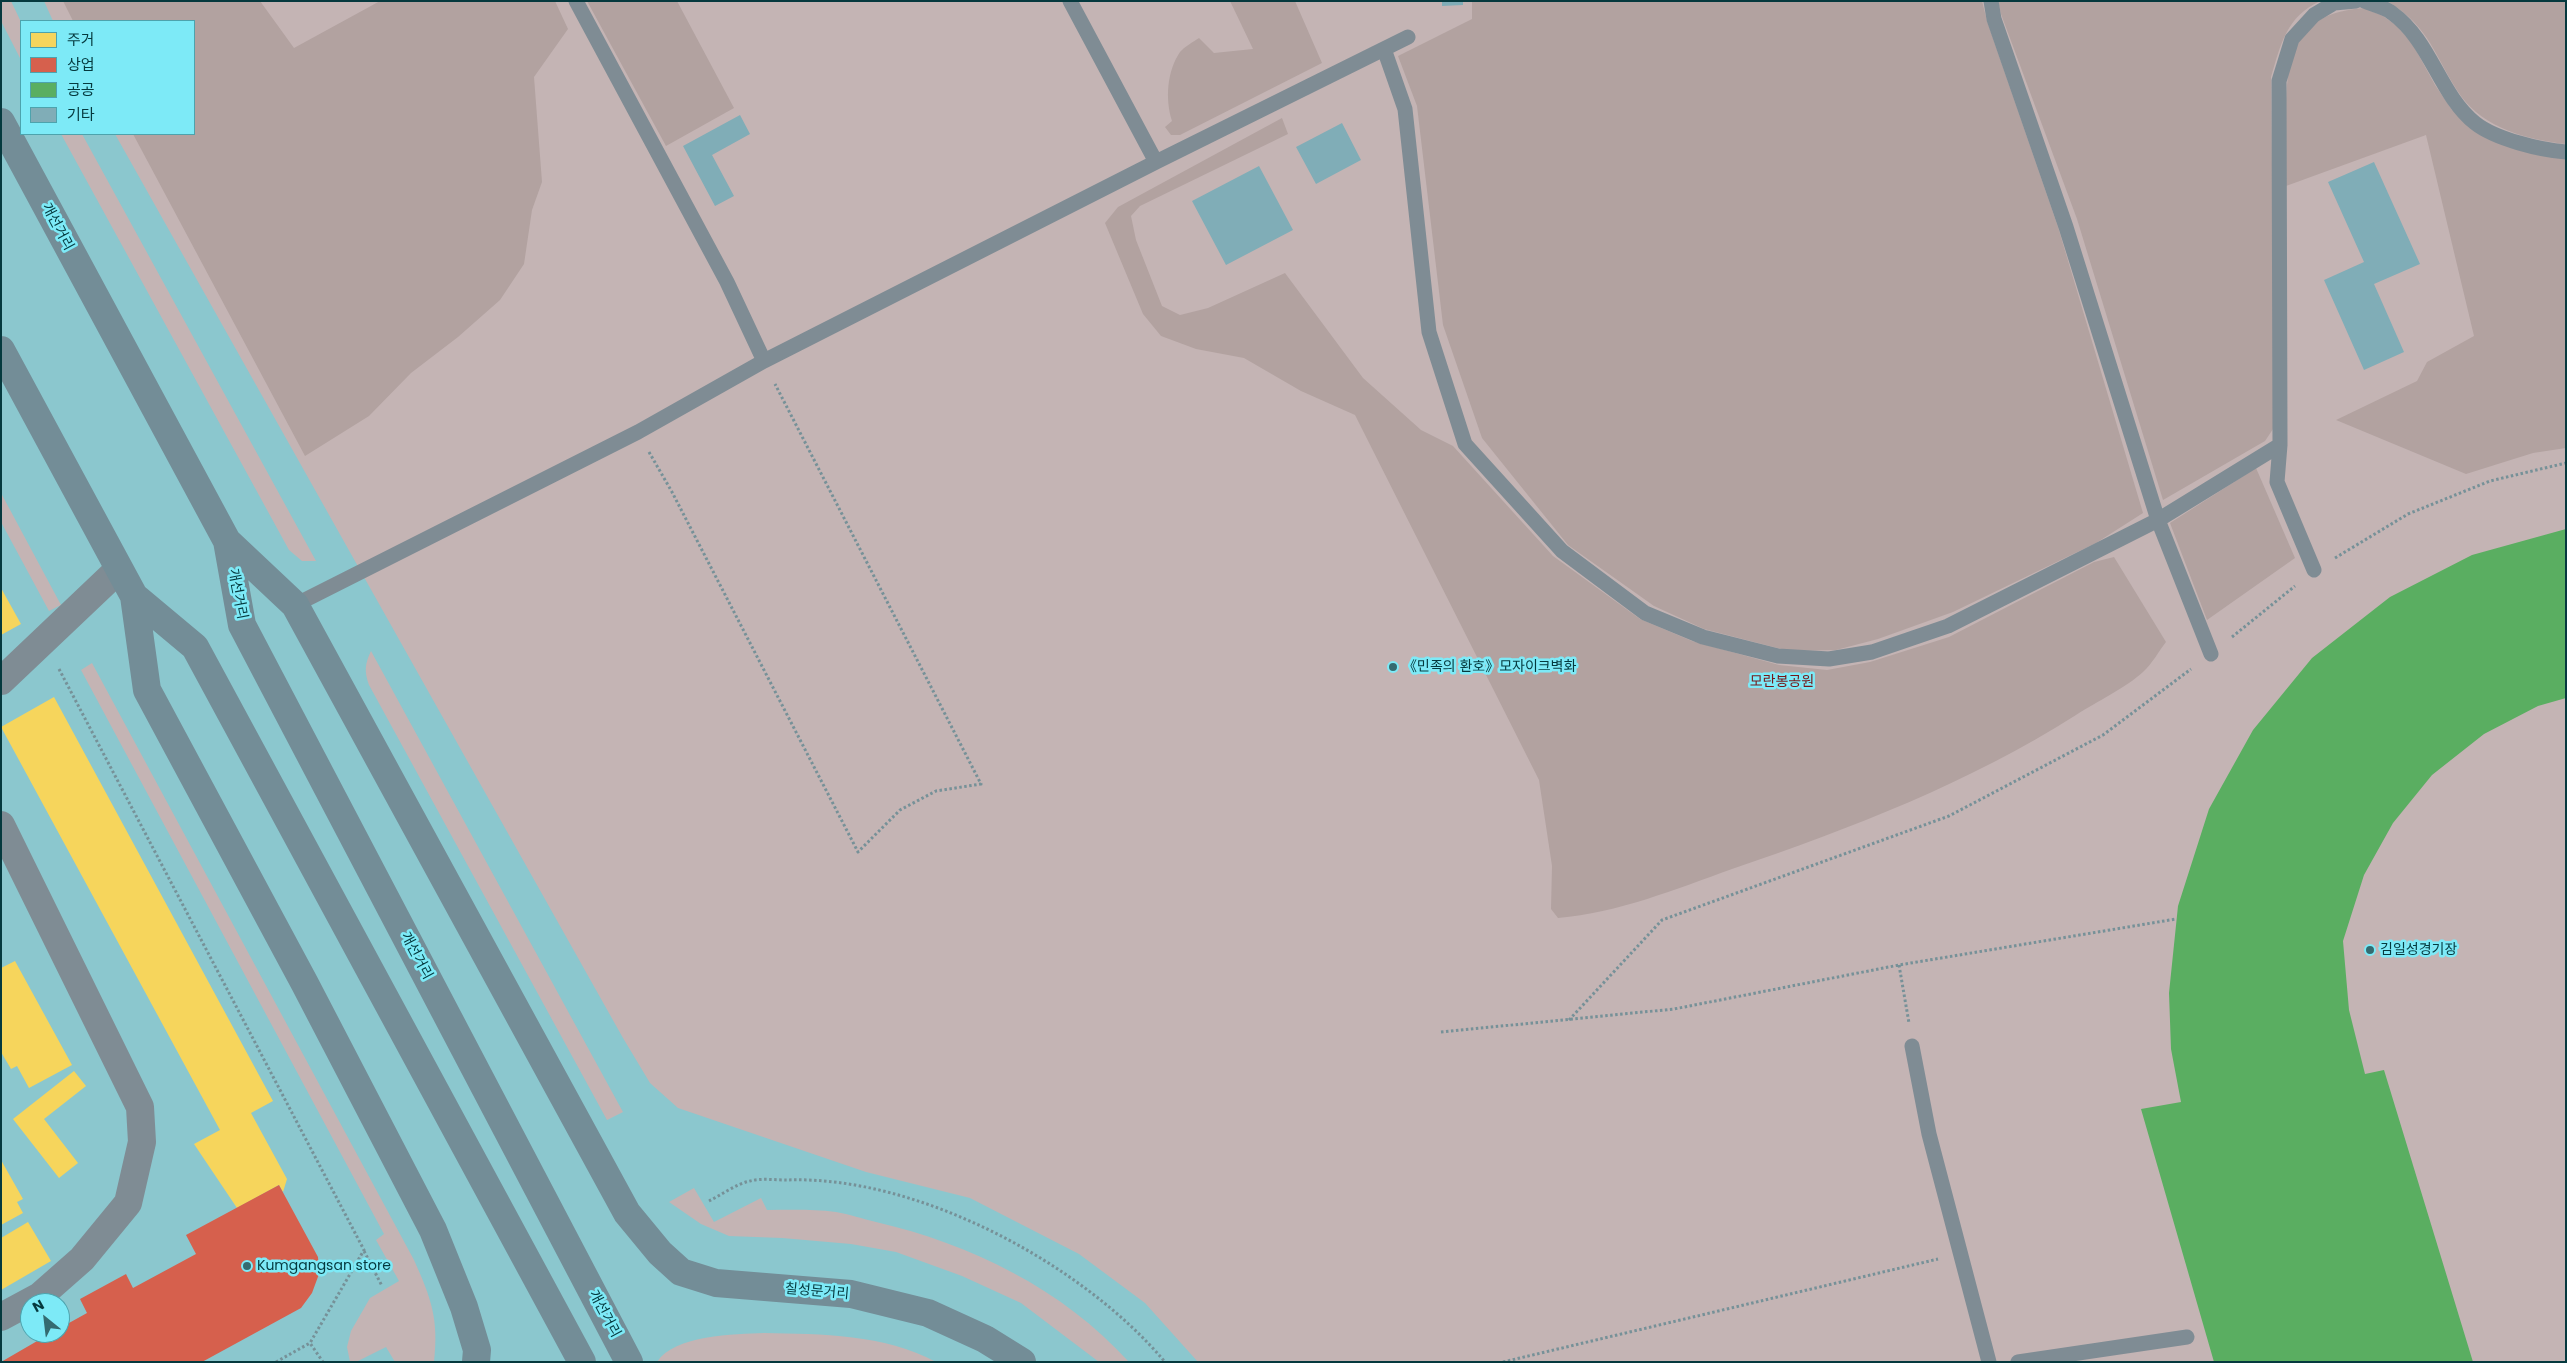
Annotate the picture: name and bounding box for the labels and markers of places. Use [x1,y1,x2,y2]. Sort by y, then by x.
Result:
place label: 《민족의 환호》모자이크벽화 [1403,659,1576,675]
marker: 《민족의 환호》모자이크벽화 [1387,661,1399,673]
place label: 김일성경기장 [2380,942,2457,958]
marker: 김일성경기장 [2364,944,2376,956]
place label: Kumgangsan store [257,1258,391,1274]
marker: Kumgangsan store [241,1260,253,1272]

